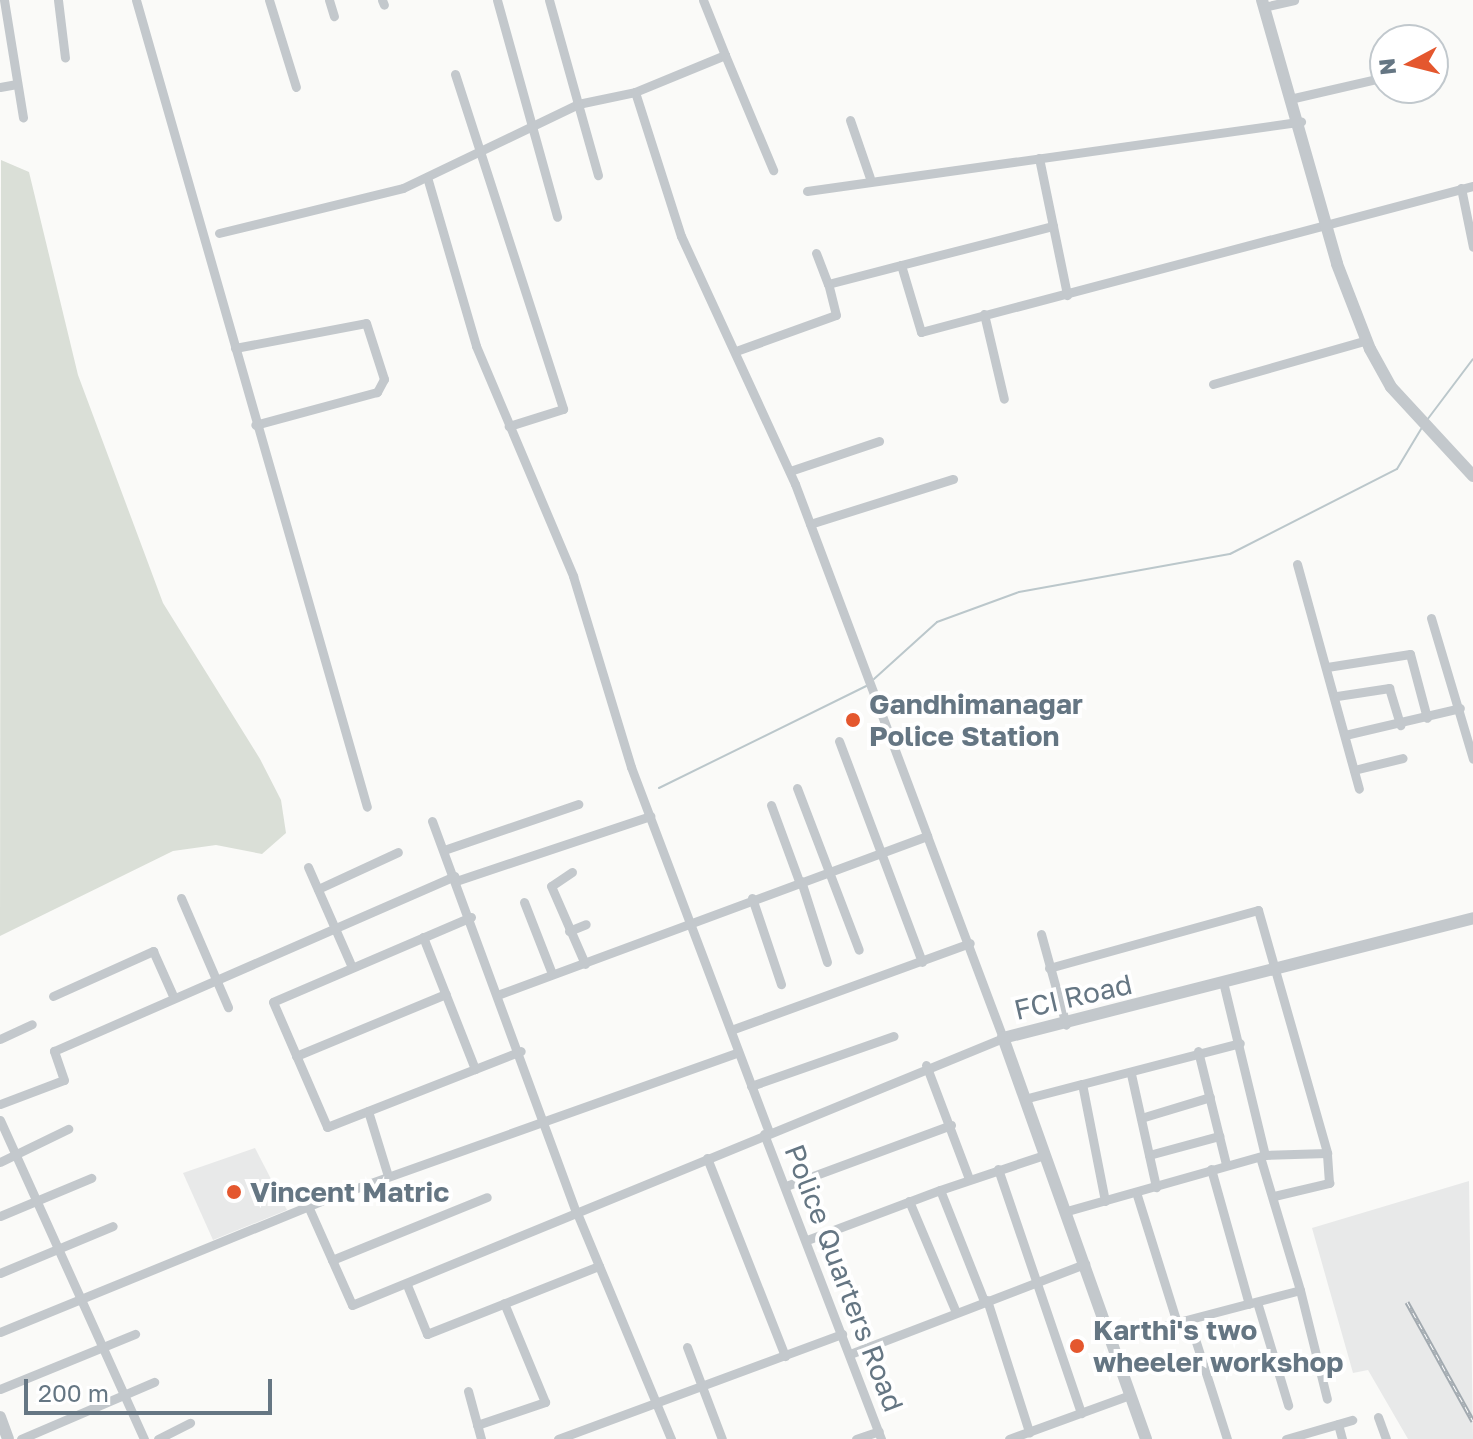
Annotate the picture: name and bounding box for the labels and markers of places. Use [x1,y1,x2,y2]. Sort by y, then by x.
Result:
place label: Gandhimanagar Police Station [869,687,1083,753]
marker: Gandhimanagar Police Station [844,711,862,729]
place label: Vincent Matric [250,1175,449,1209]
marker: Vincent Matric [225,1183,243,1201]
place label: Karthi's two wheeler workshop [1093,1313,1343,1379]
marker: Karthi's two wheeler workshop [1068,1337,1086,1355]

